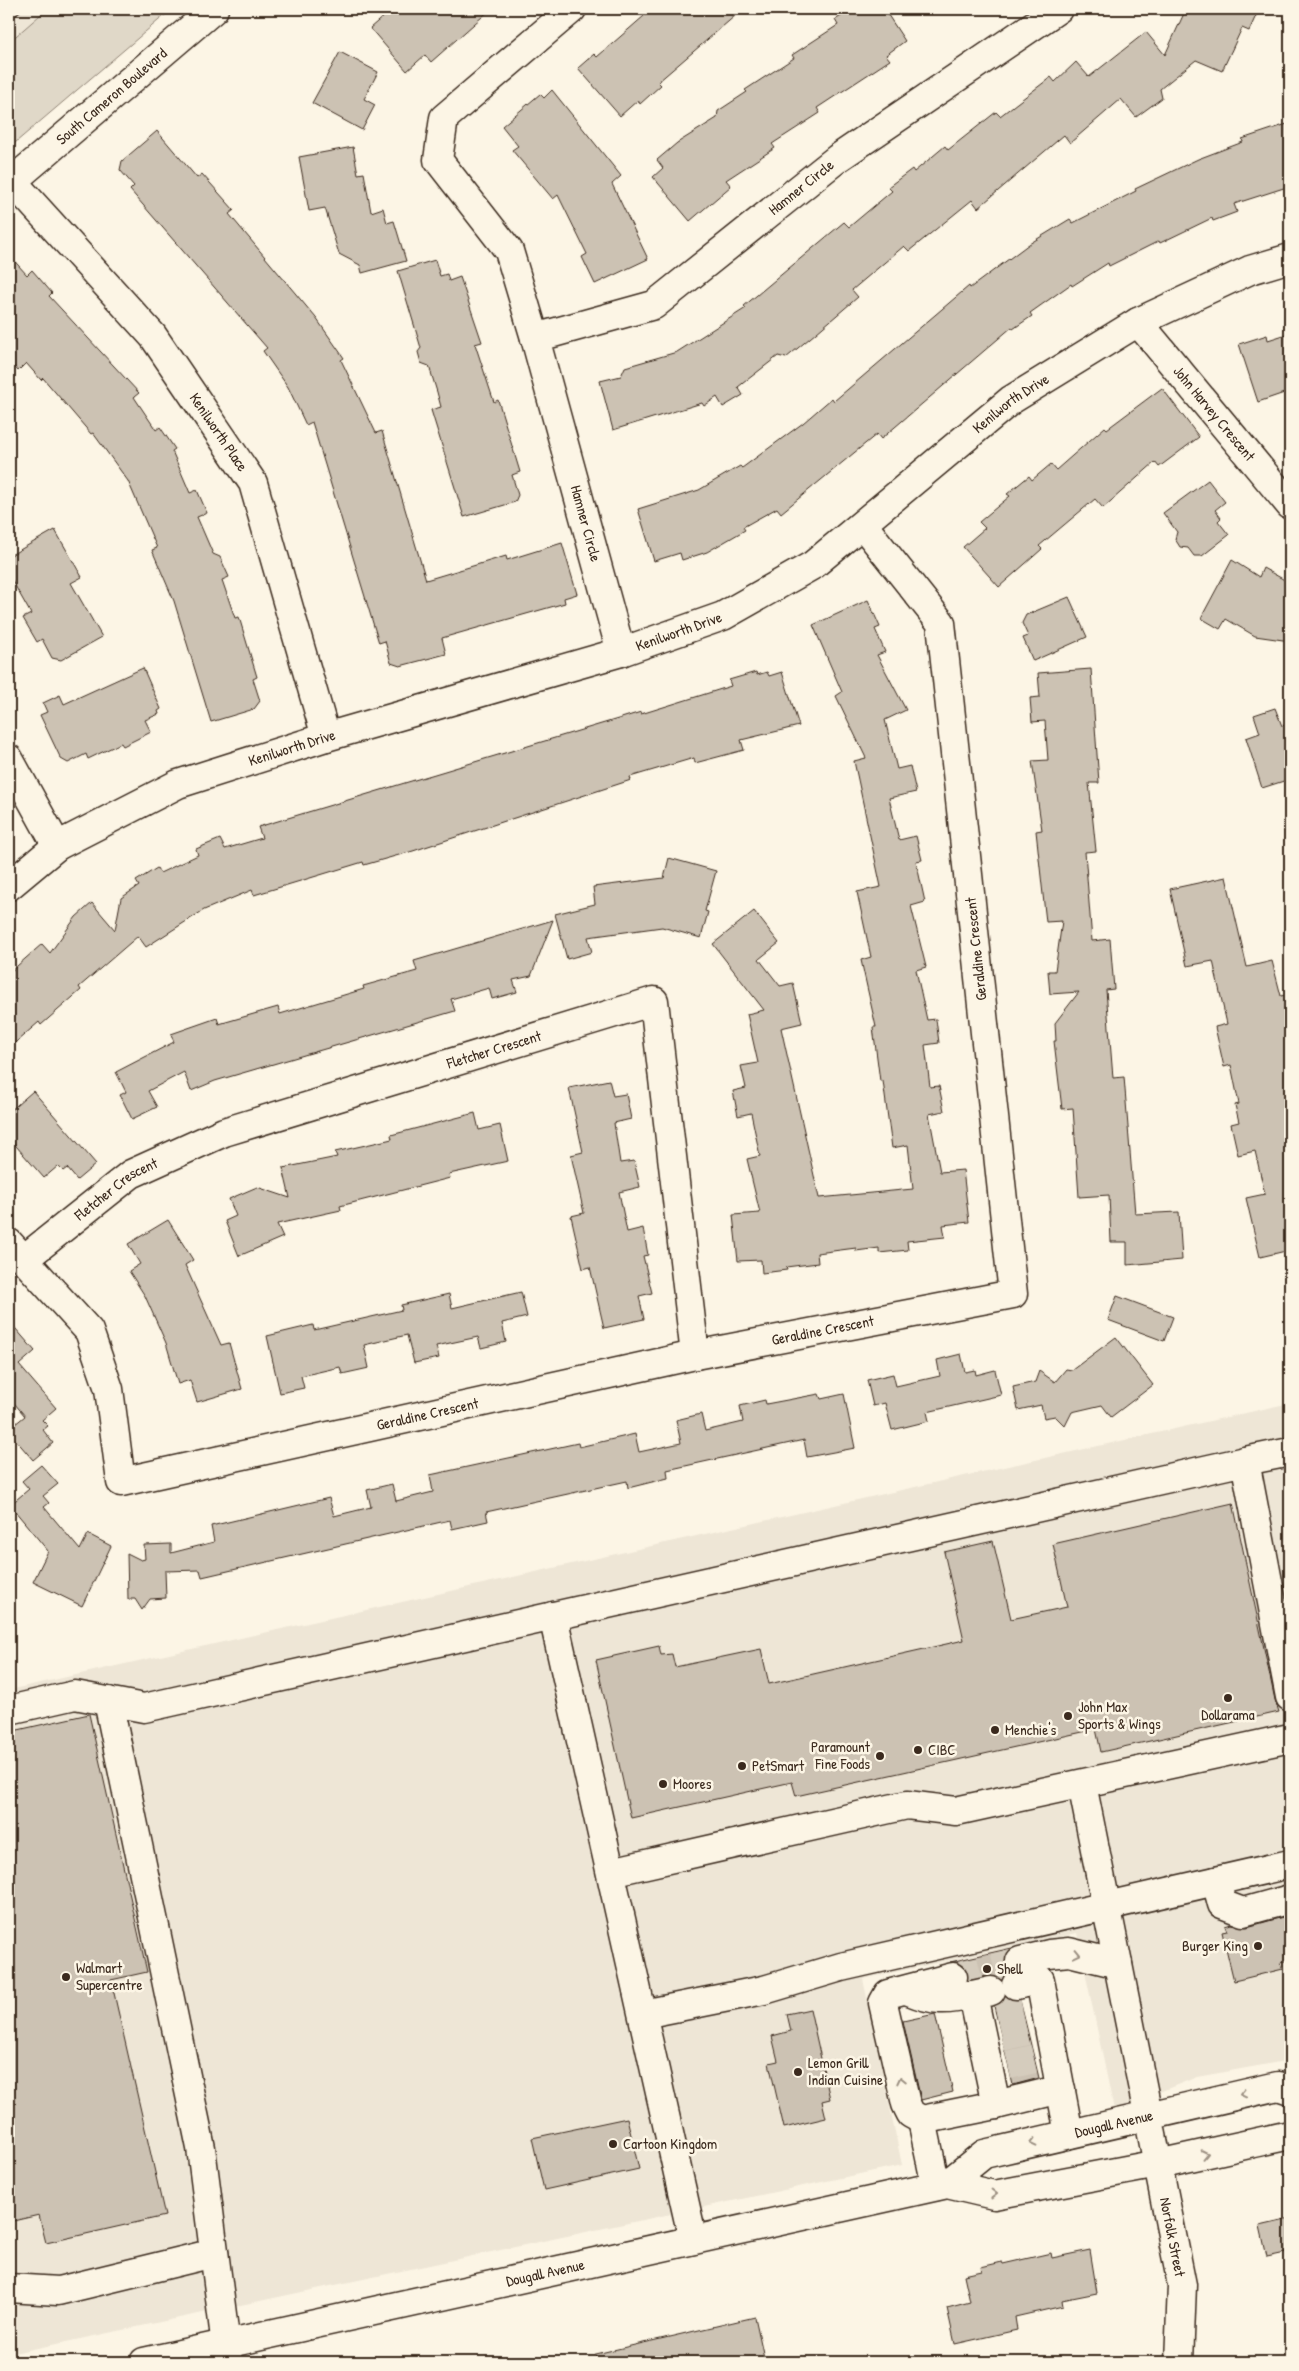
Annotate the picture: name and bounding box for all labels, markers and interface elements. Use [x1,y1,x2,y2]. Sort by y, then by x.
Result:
street label: South Cameron Boulevard [51,43,171,149]
street label: Hamner Circle [764,154,838,220]
street label: John Harvey Crescent [1169,361,1261,466]
street label: Kenilworth Drive [968,368,1053,438]
street label: Kenilworth Place [185,389,253,475]
street label: Hamner Circle [566,483,607,564]
street label: Kenilworth Drive [633,606,725,656]
street label: Kenilworth Drive [246,724,338,771]
street label: Geraldine Crescent [960,896,991,1002]
street label: Fletcher Crescent [443,1025,544,1074]
street label: Fletcher Crescent [69,1152,162,1226]
street label: Geraldine Crescent [770,1310,876,1350]
street label: Geraldine Crescent [374,1392,481,1435]
marker: Dollarama [1222,1692,1234,1704]
place label: John Max Sports & Wings [1078,1696,1161,1734]
place label: Dollarama [1201,1704,1255,1725]
marker: John Max Sports & Wings [1062,1710,1074,1722]
place label: Menchie's [1005,1719,1057,1740]
marker: Menchie's [989,1724,1001,1736]
place label: Paramount Fine Foods [811,1736,871,1774]
place label: CIBC [928,1739,956,1760]
marker: CIBC [912,1744,924,1756]
marker: Paramount Fine Foods [874,1750,886,1762]
place label: PetSmart [752,1755,805,1776]
marker: PetSmart [736,1760,748,1772]
place label: Moores [673,1773,712,1794]
marker: Moores [657,1778,669,1790]
place label: Burger King [1182,1935,1248,1956]
marker: Burger King [1252,1940,1264,1952]
one-way arrow [1073,1948,1082,1959]
place label: Walmart Supercentre [76,1957,143,1995]
place label: Shell [997,1958,1023,1979]
marker: Shell [981,1963,993,1975]
marker: Walmart Supercentre [60,1971,72,1983]
place label: Lemon Grill Indian Cuisine [808,2052,883,2090]
marker: Lemon Grill Indian Cuisine [792,2066,804,2078]
one-way arrow [896,2075,907,2084]
one-way arrow [1238,2088,1247,2099]
street label: Dougall Avenue [1073,2104,1155,2143]
place label: Cartoon Kingdom [623,2133,717,2154]
one-way arrow [1028,2137,1037,2148]
marker: Cartoon Kingdom [607,2138,619,2150]
one-way arrow [1201,2149,1210,2160]
one-way arrow [991,2188,999,2199]
street label: Norfolk Street [1155,2196,1191,2279]
street label: Dougall Avenue [504,2254,586,2291]

